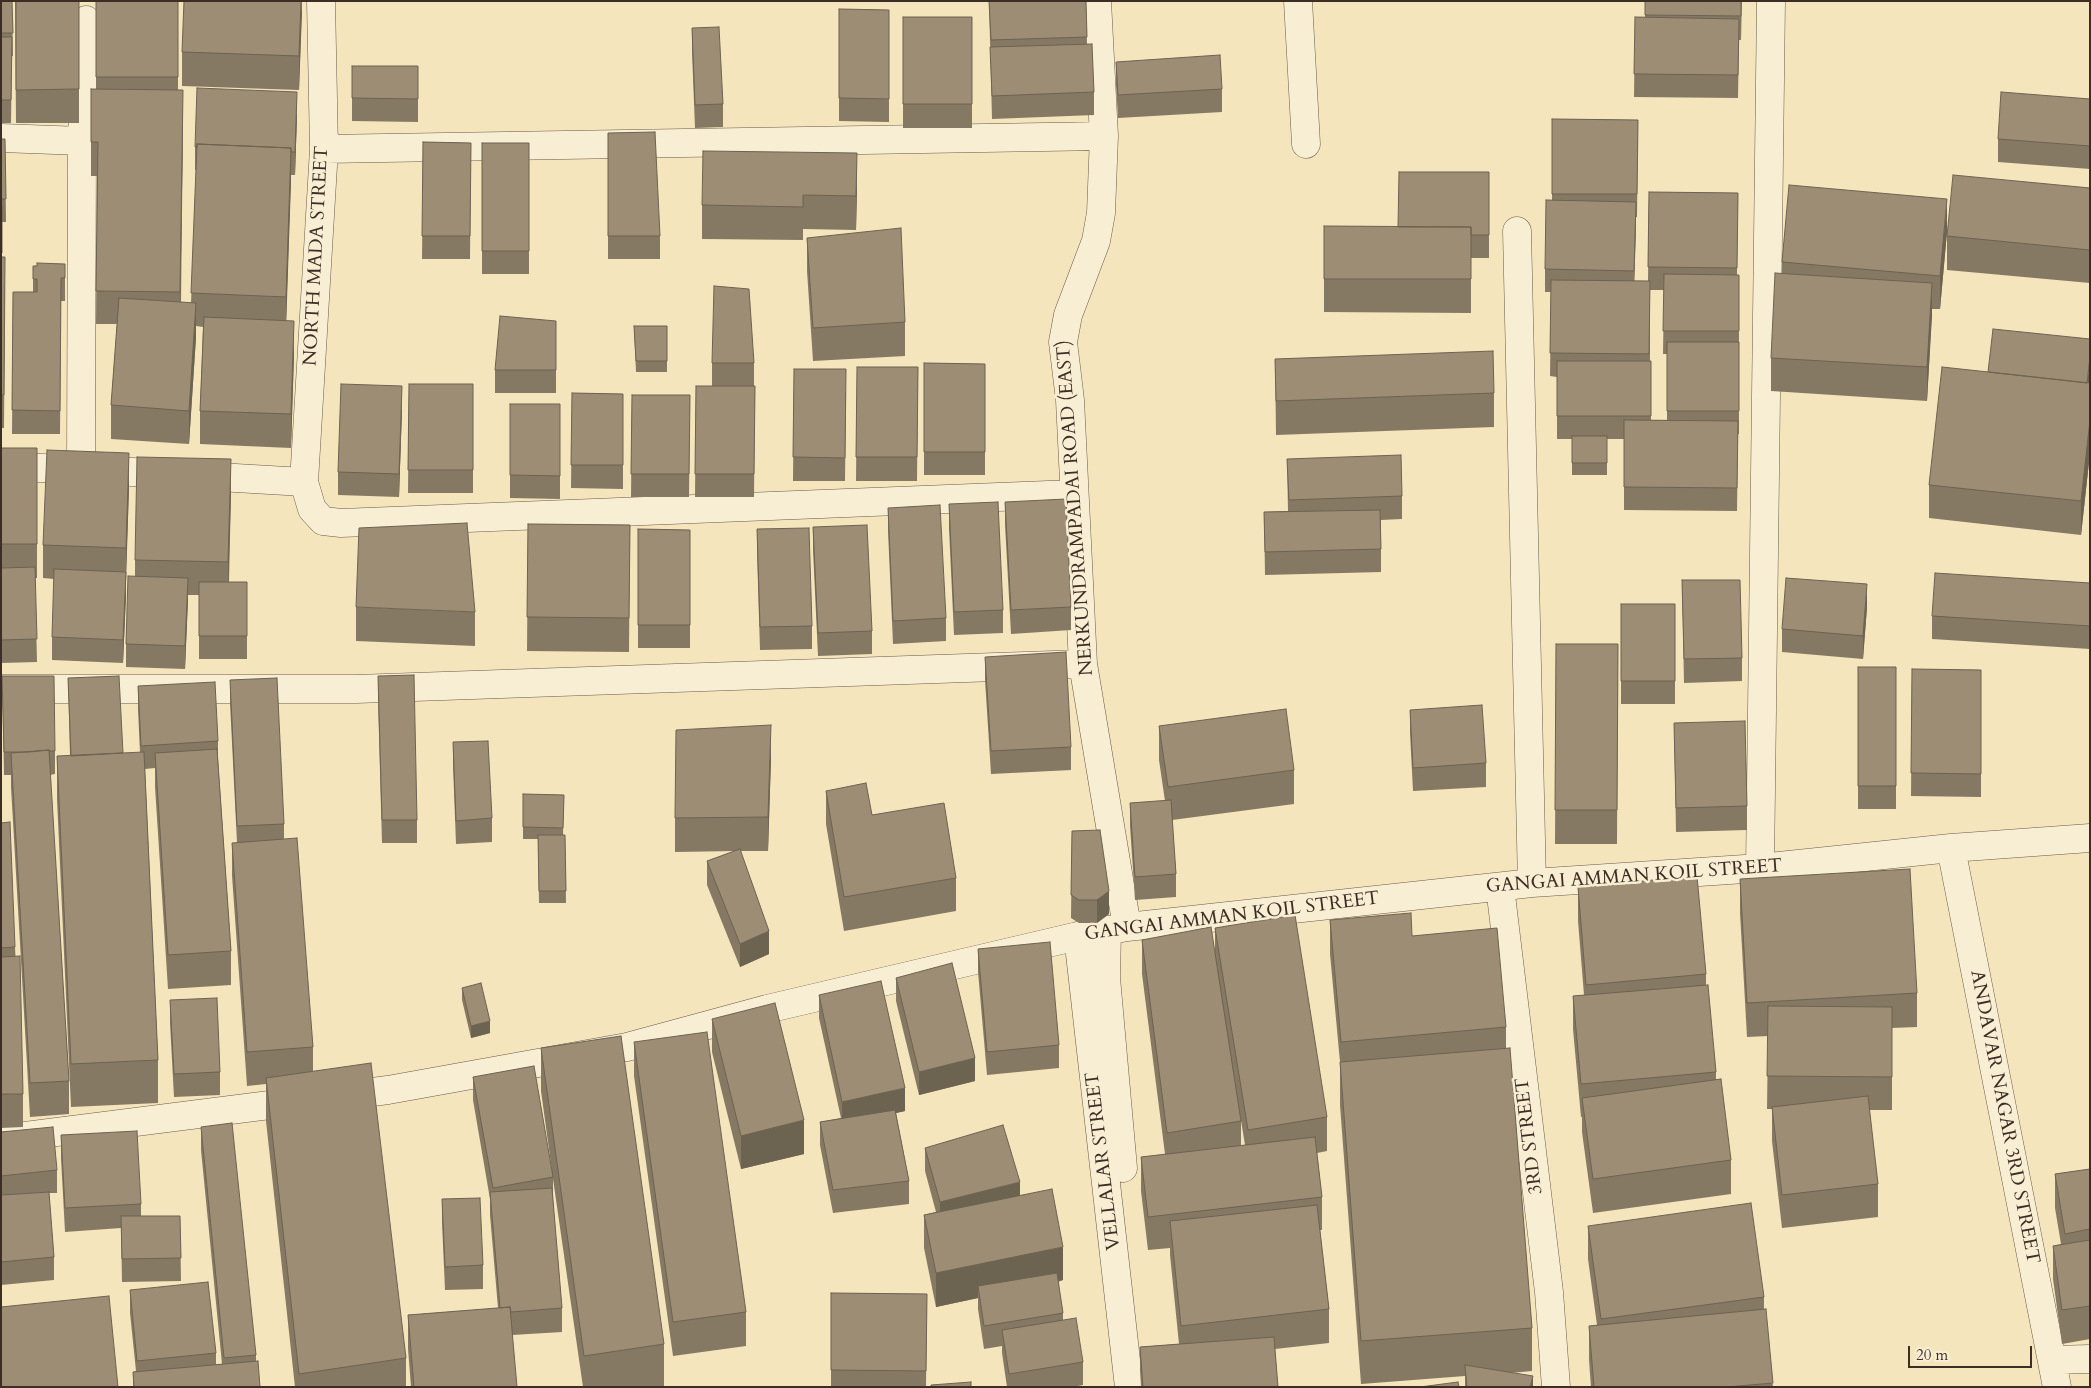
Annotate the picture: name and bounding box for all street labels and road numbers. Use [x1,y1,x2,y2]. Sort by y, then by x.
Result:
street label: NORTH MADA STREET [300,145,334,367]
street label: NERKUNDRAMPADAI ROAD (EAST) [1053,339,1099,677]
street label: GANGAI AMMAN KOIL STREET [1485,855,1783,899]
street label: GANGAI AMMAN KOIL STREET [1083,888,1381,946]
street label: ANDAVAR NAGAR 3RD STREET [1964,968,2044,1266]
street label: VELLALAR STREET [1082,1071,1126,1251]
street label: 3RD STREET [1512,1076,1548,1196]

